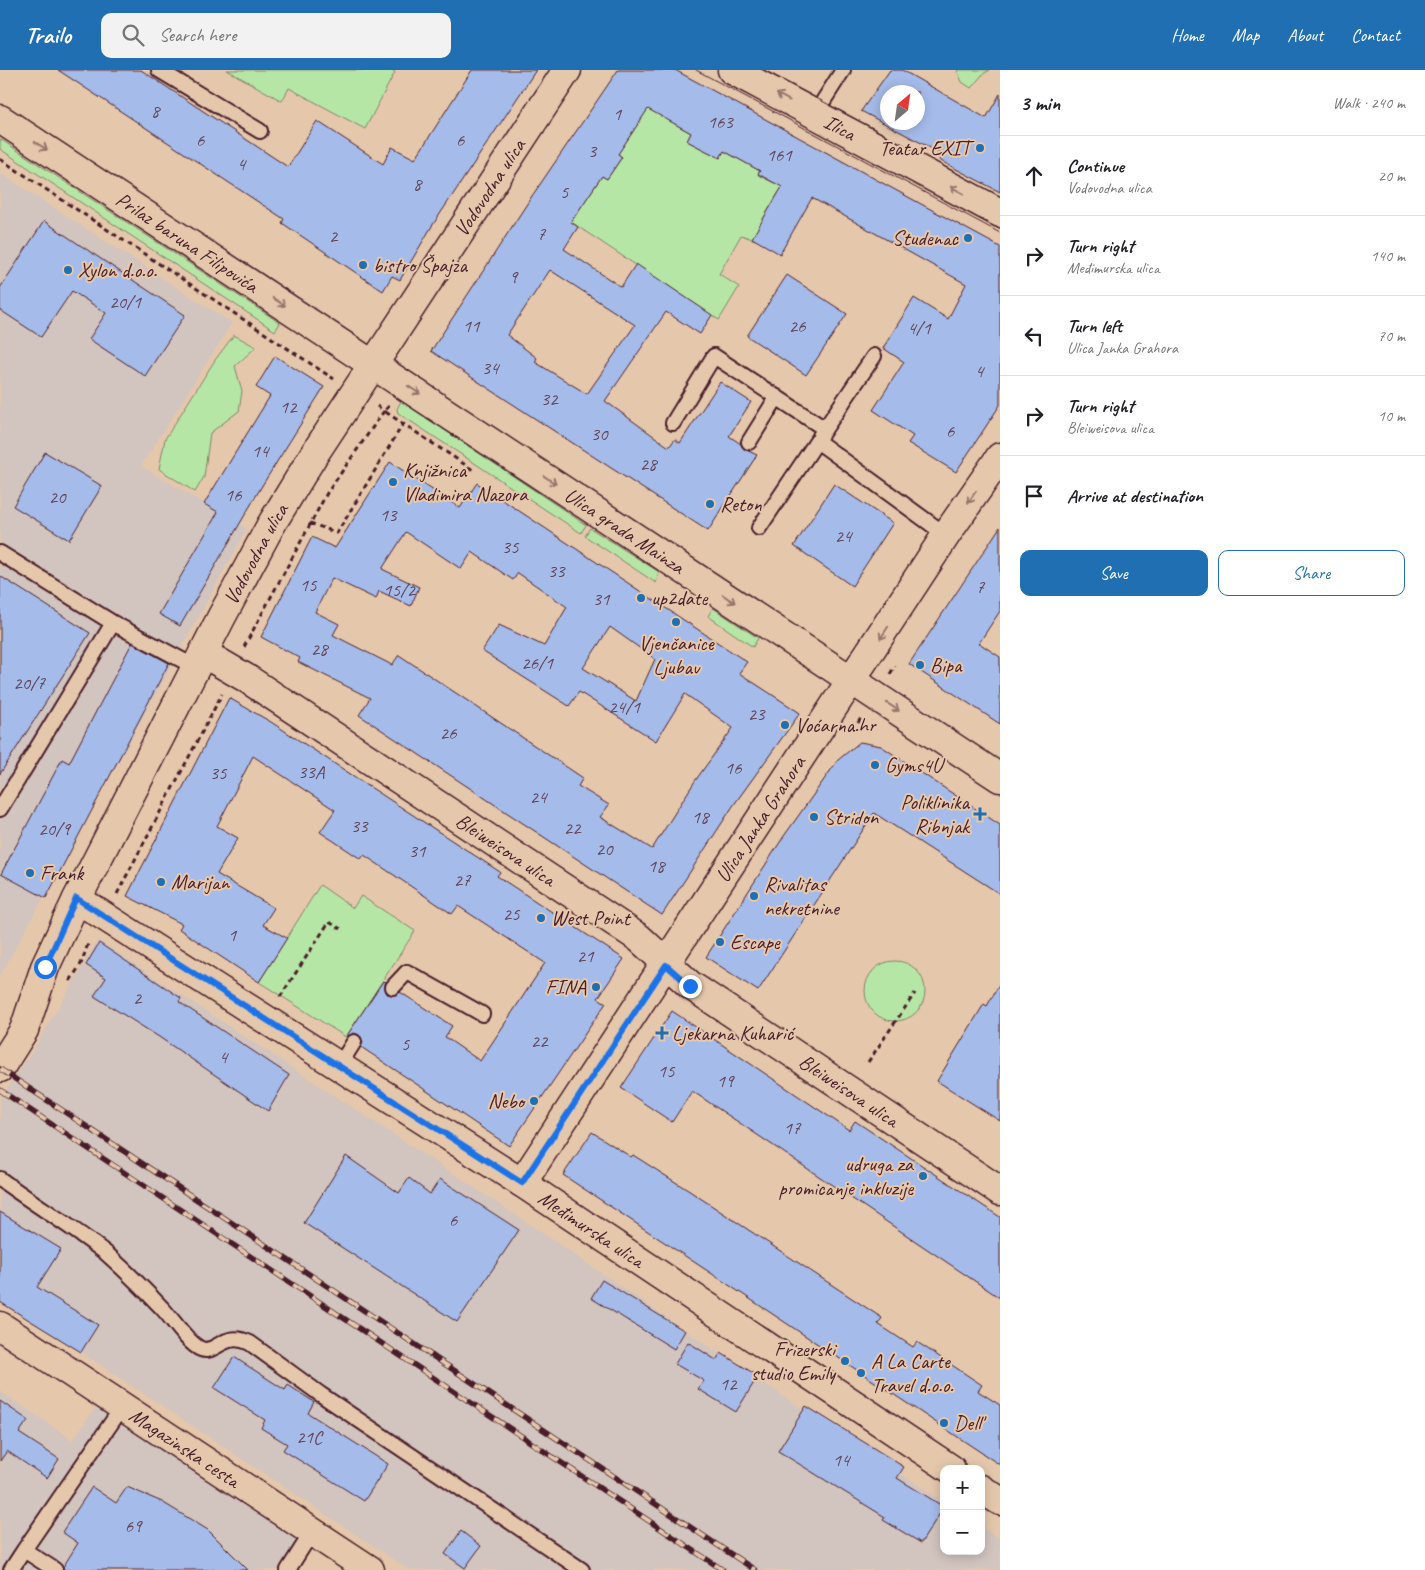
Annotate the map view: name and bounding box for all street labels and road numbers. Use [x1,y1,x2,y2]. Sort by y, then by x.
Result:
street label: Ilica [819,108,861,147]
street label: Vodovodna ulica [448,132,532,241]
street label: Prilaz baruna Filipovića [111,186,265,300]
street label: Ulica grada Mainza [560,482,691,580]
street label: Vodovodna ulica [218,497,295,609]
street label: Ulica Janka Grahora [709,749,812,887]
street label: Bleiweisova ulica [451,807,562,893]
street label: Bleiweisova ulica [794,1048,906,1134]
street label: Međimurska ulica [533,1185,651,1275]
street label: Magazinska cesta [124,1402,247,1495]

